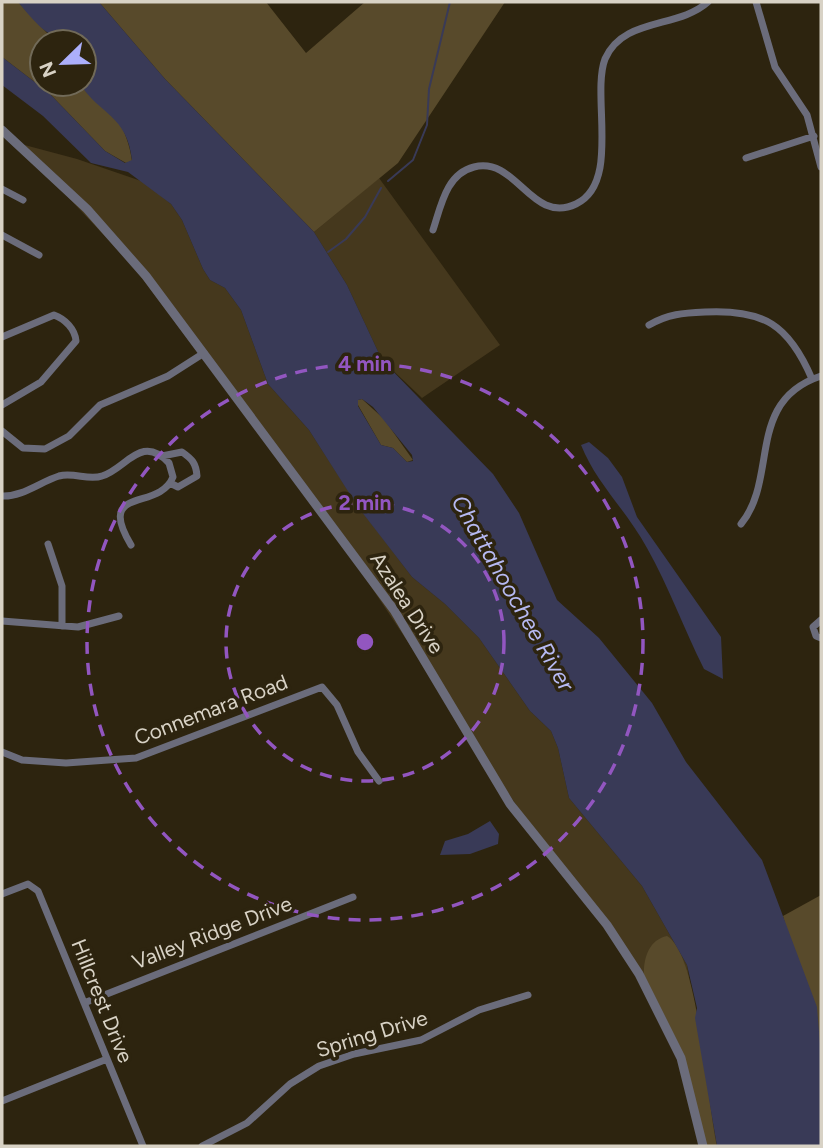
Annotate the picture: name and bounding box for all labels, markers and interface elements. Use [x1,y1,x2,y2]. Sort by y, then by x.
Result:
north arrow [28,28,98,98]
text: N [34,58,61,81]
text: 4 min [338,351,392,376]
text: 2 min [339,490,391,515]
water label: Chattahoochee River [445,490,581,697]
street label: Azalea Drive [365,547,449,658]
centre of rings [353,630,377,654]
street label: Connemara Road [131,669,291,750]
street label: Valley Ridge Drive [128,891,295,974]
street label: Hillcrest Drive [66,935,139,1066]
street label: Spring Drive [313,1005,431,1062]

